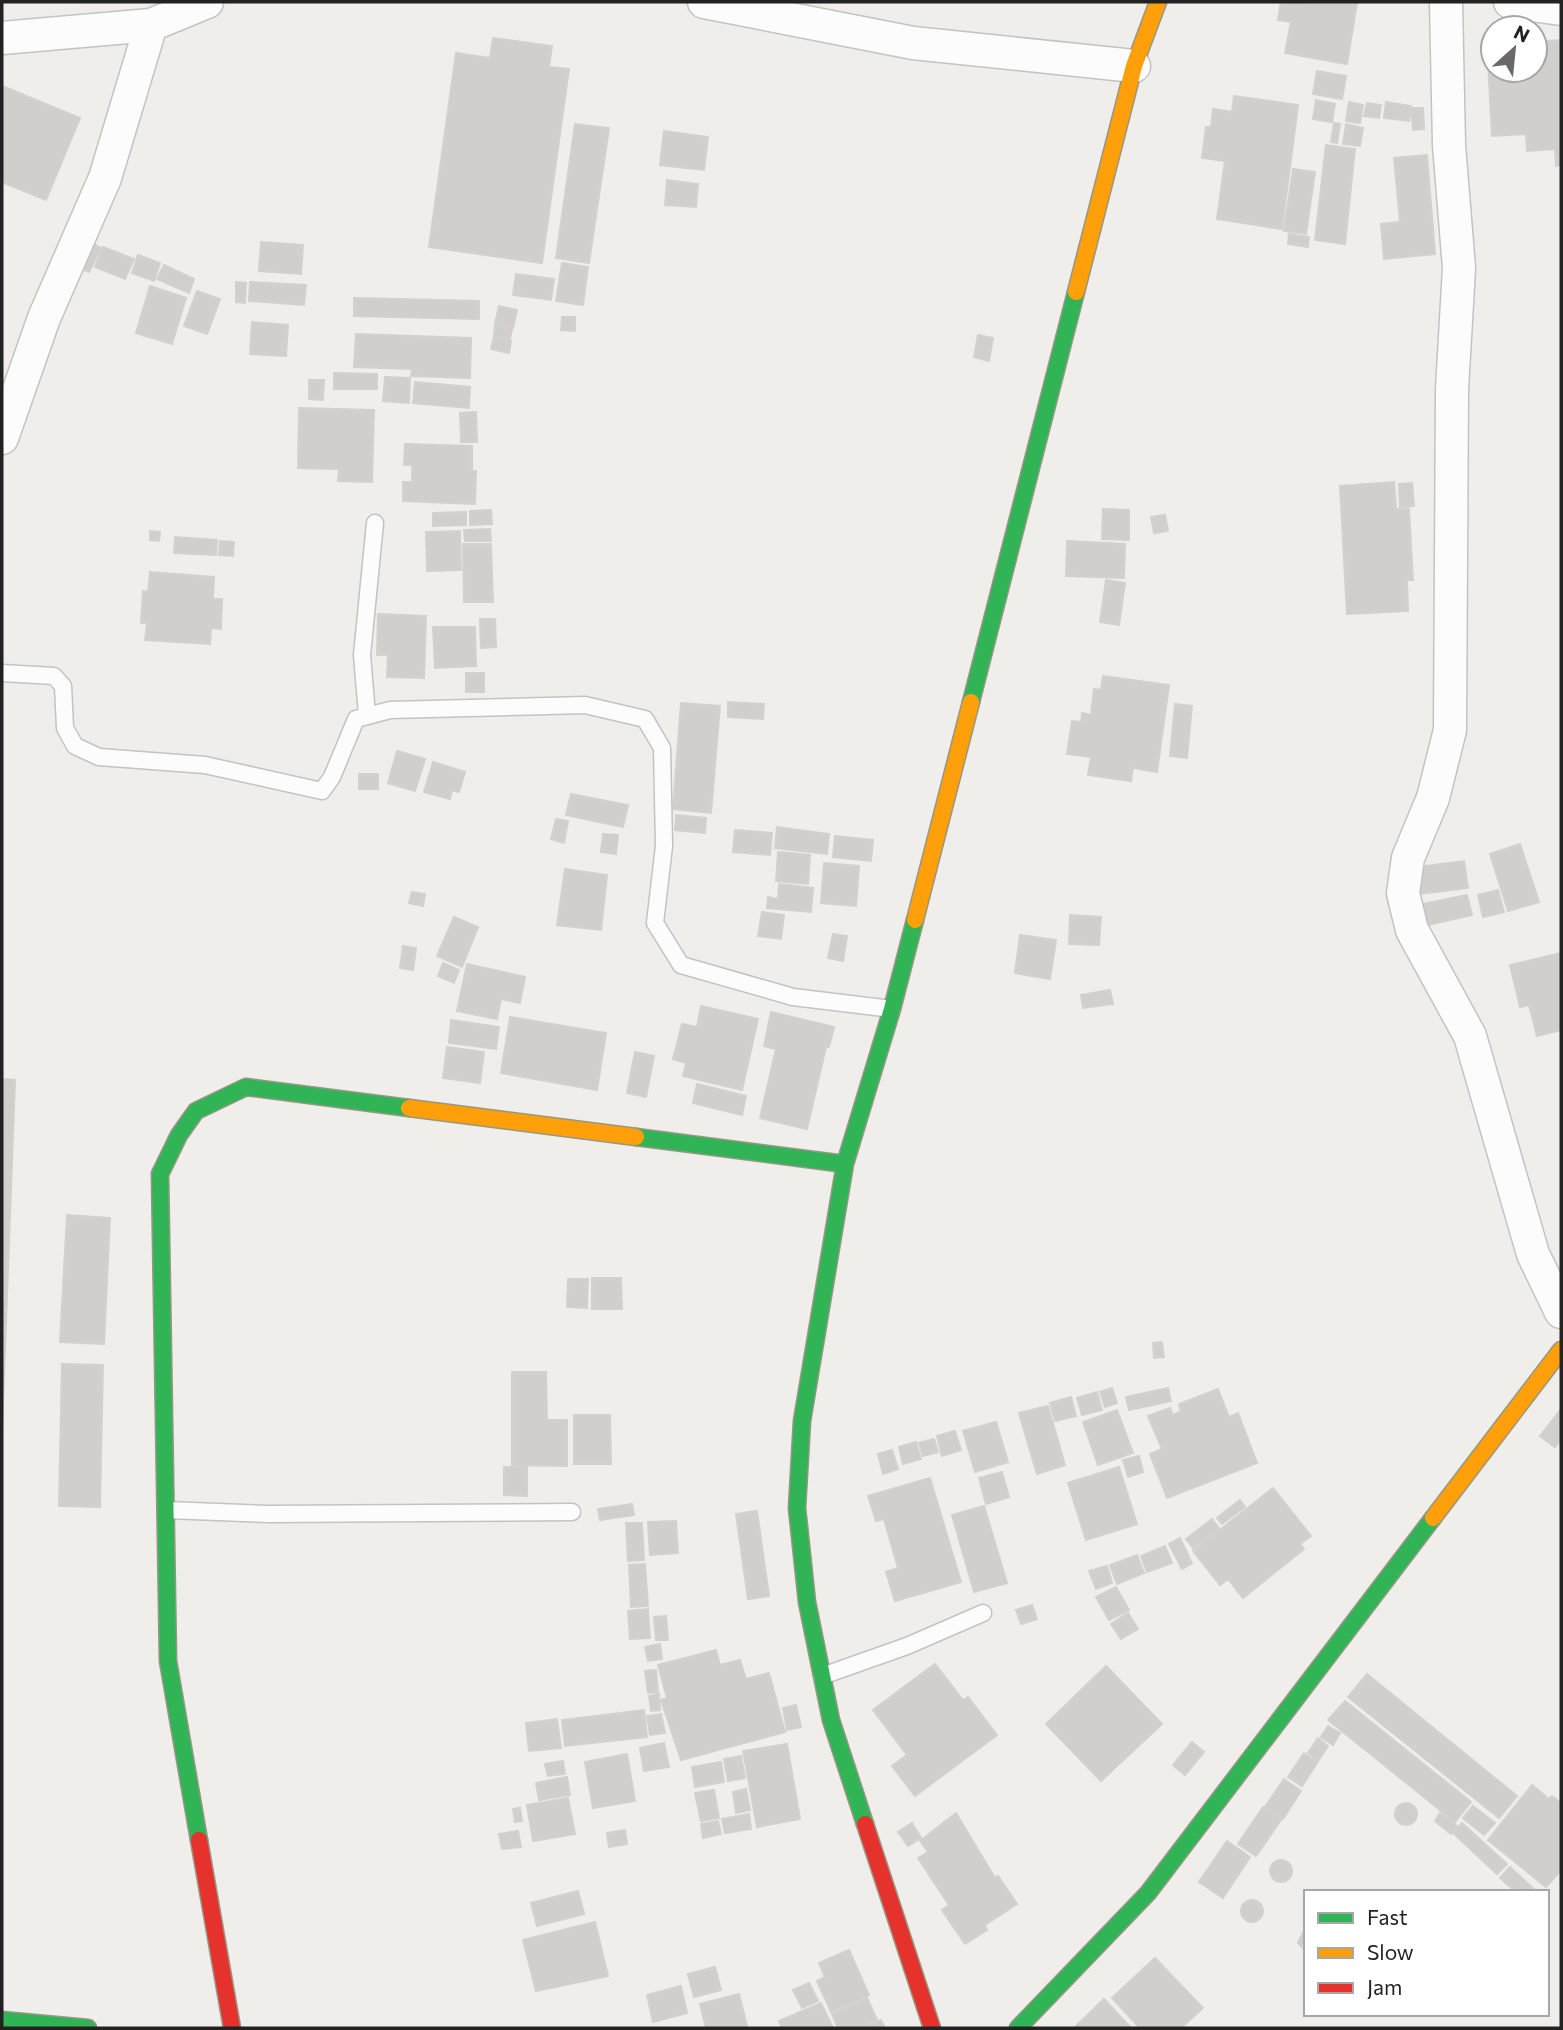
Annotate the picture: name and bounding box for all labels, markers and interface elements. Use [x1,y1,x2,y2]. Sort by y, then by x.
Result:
north arrow [1479,14,1549,84]
text: N [1510,20,1534,47]
legend [1304,1890,1549,2016]
text: Fast [1367,1904,1408,1929]
text: Slow [1367,1939,1414,1964]
text: Jam [1367,1974,1402,1999]

